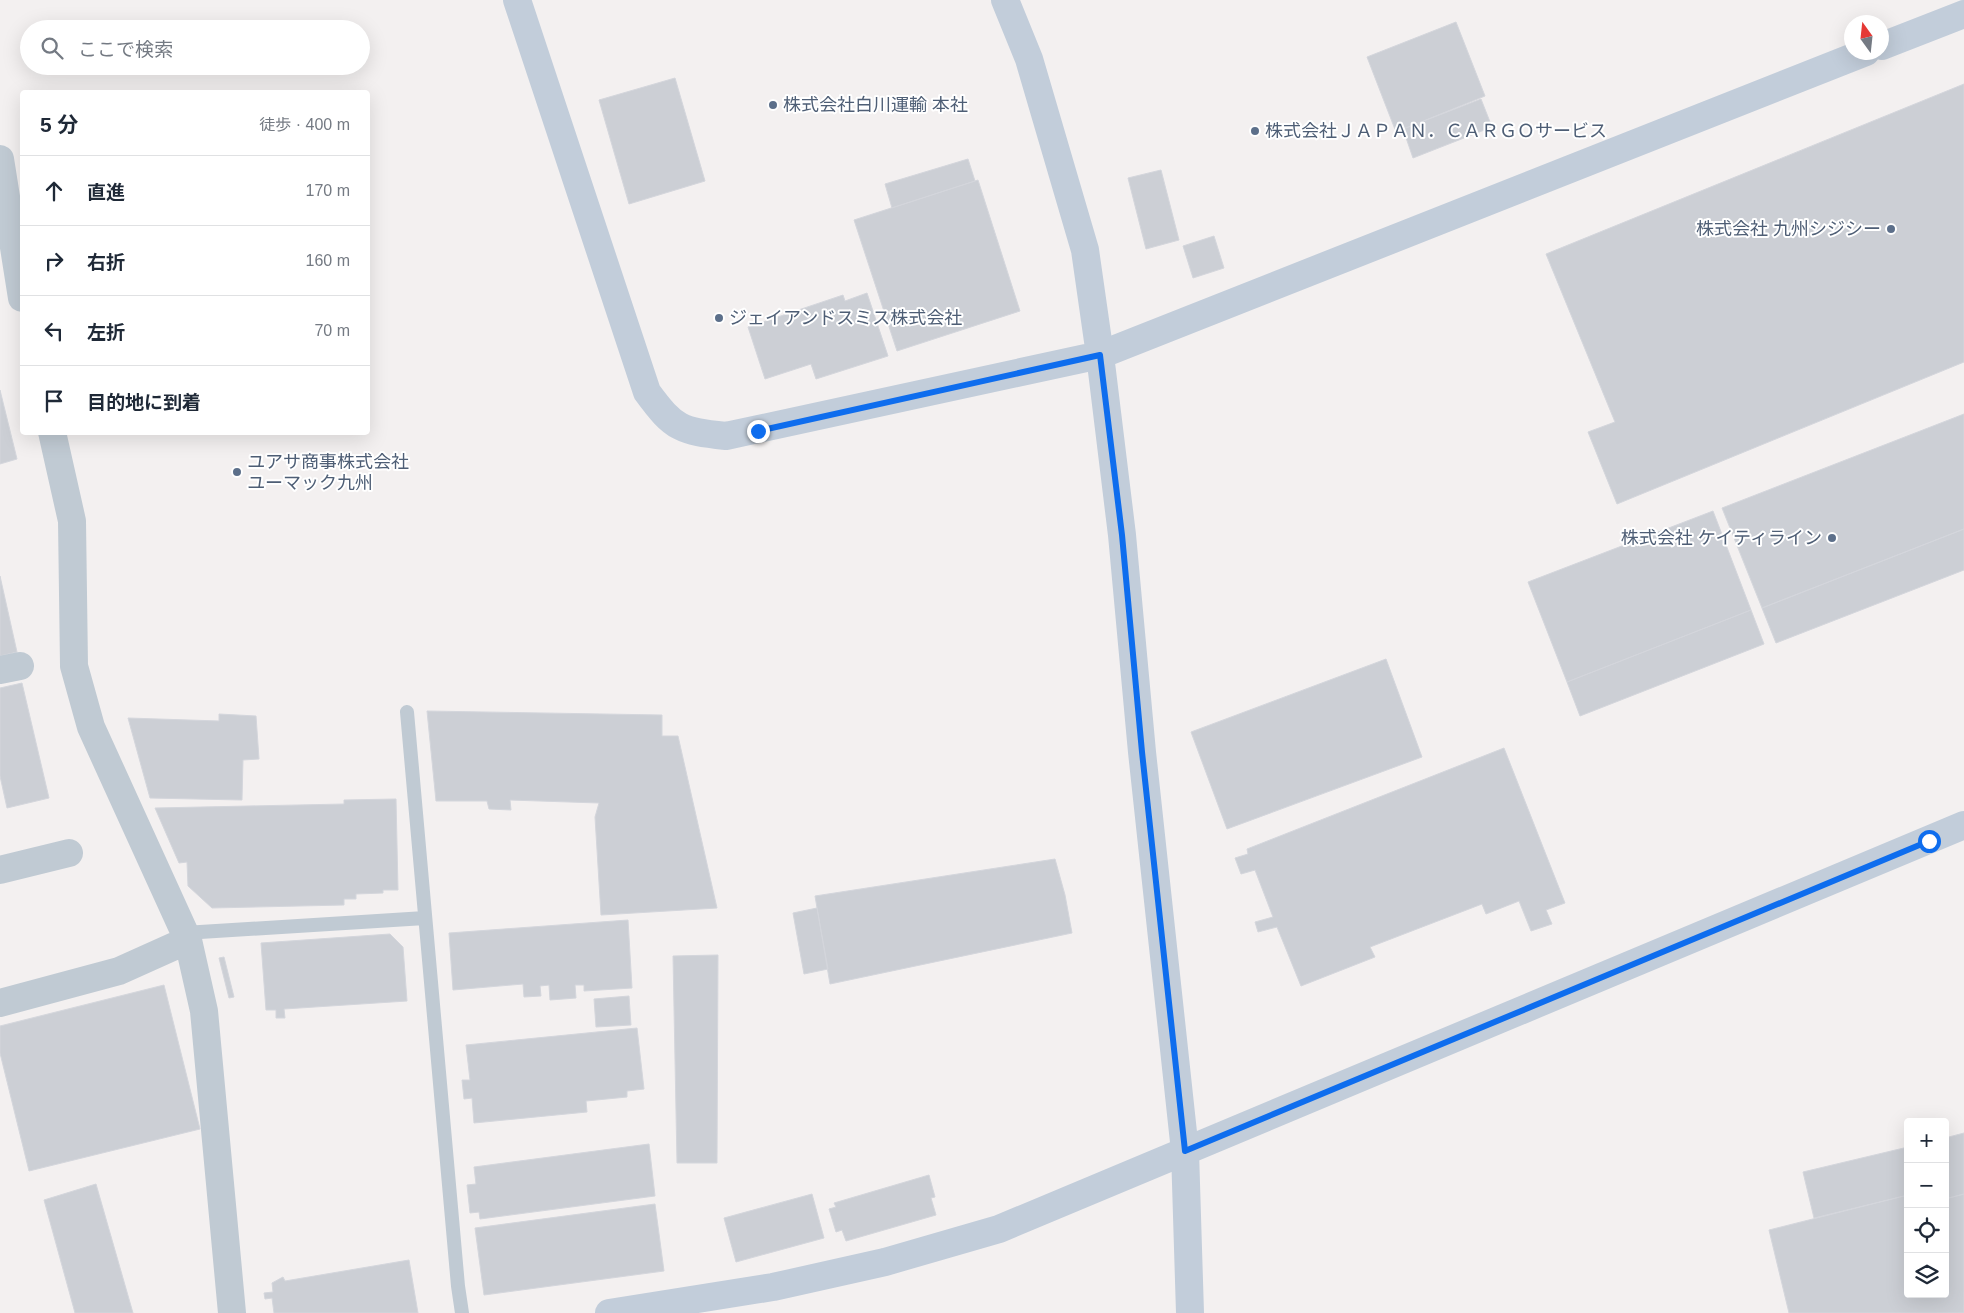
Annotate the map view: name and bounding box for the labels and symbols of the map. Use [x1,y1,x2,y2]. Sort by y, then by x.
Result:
north arrow [1844,15,1889,60]
place label: 株式会社白川運輸 本社 [783,95,968,115]
marker: 株式会社白川運輸 本社 [767,99,779,111]
place label: 株式会社ＪＡＰＡＮ．ＣＡＲＧＯサービス [1265,121,1607,141]
marker: 株式会社ＪＡＰＡＮ．ＣＡＲＧＯサービス [1249,125,1261,137]
place label: 株式会社 九州シジシー [1696,219,1881,239]
marker: 株式会社 九州シジシー [1885,223,1897,235]
place label: ジェイアンドスミス株式会社 [729,308,962,328]
marker: ジェイアンドスミス株式会社 [713,312,725,324]
route end [747,420,770,443]
place label: ユアサ商事株式会社 ユーマック九州 [247,452,409,493]
marker: ユアサ商事株式会社 ユーマック九州 [231,466,243,478]
place label: 株式会社 ケイティライン [1621,528,1822,548]
marker: 株式会社 ケイティライン [1826,532,1838,544]
route start [1918,830,1941,853]

